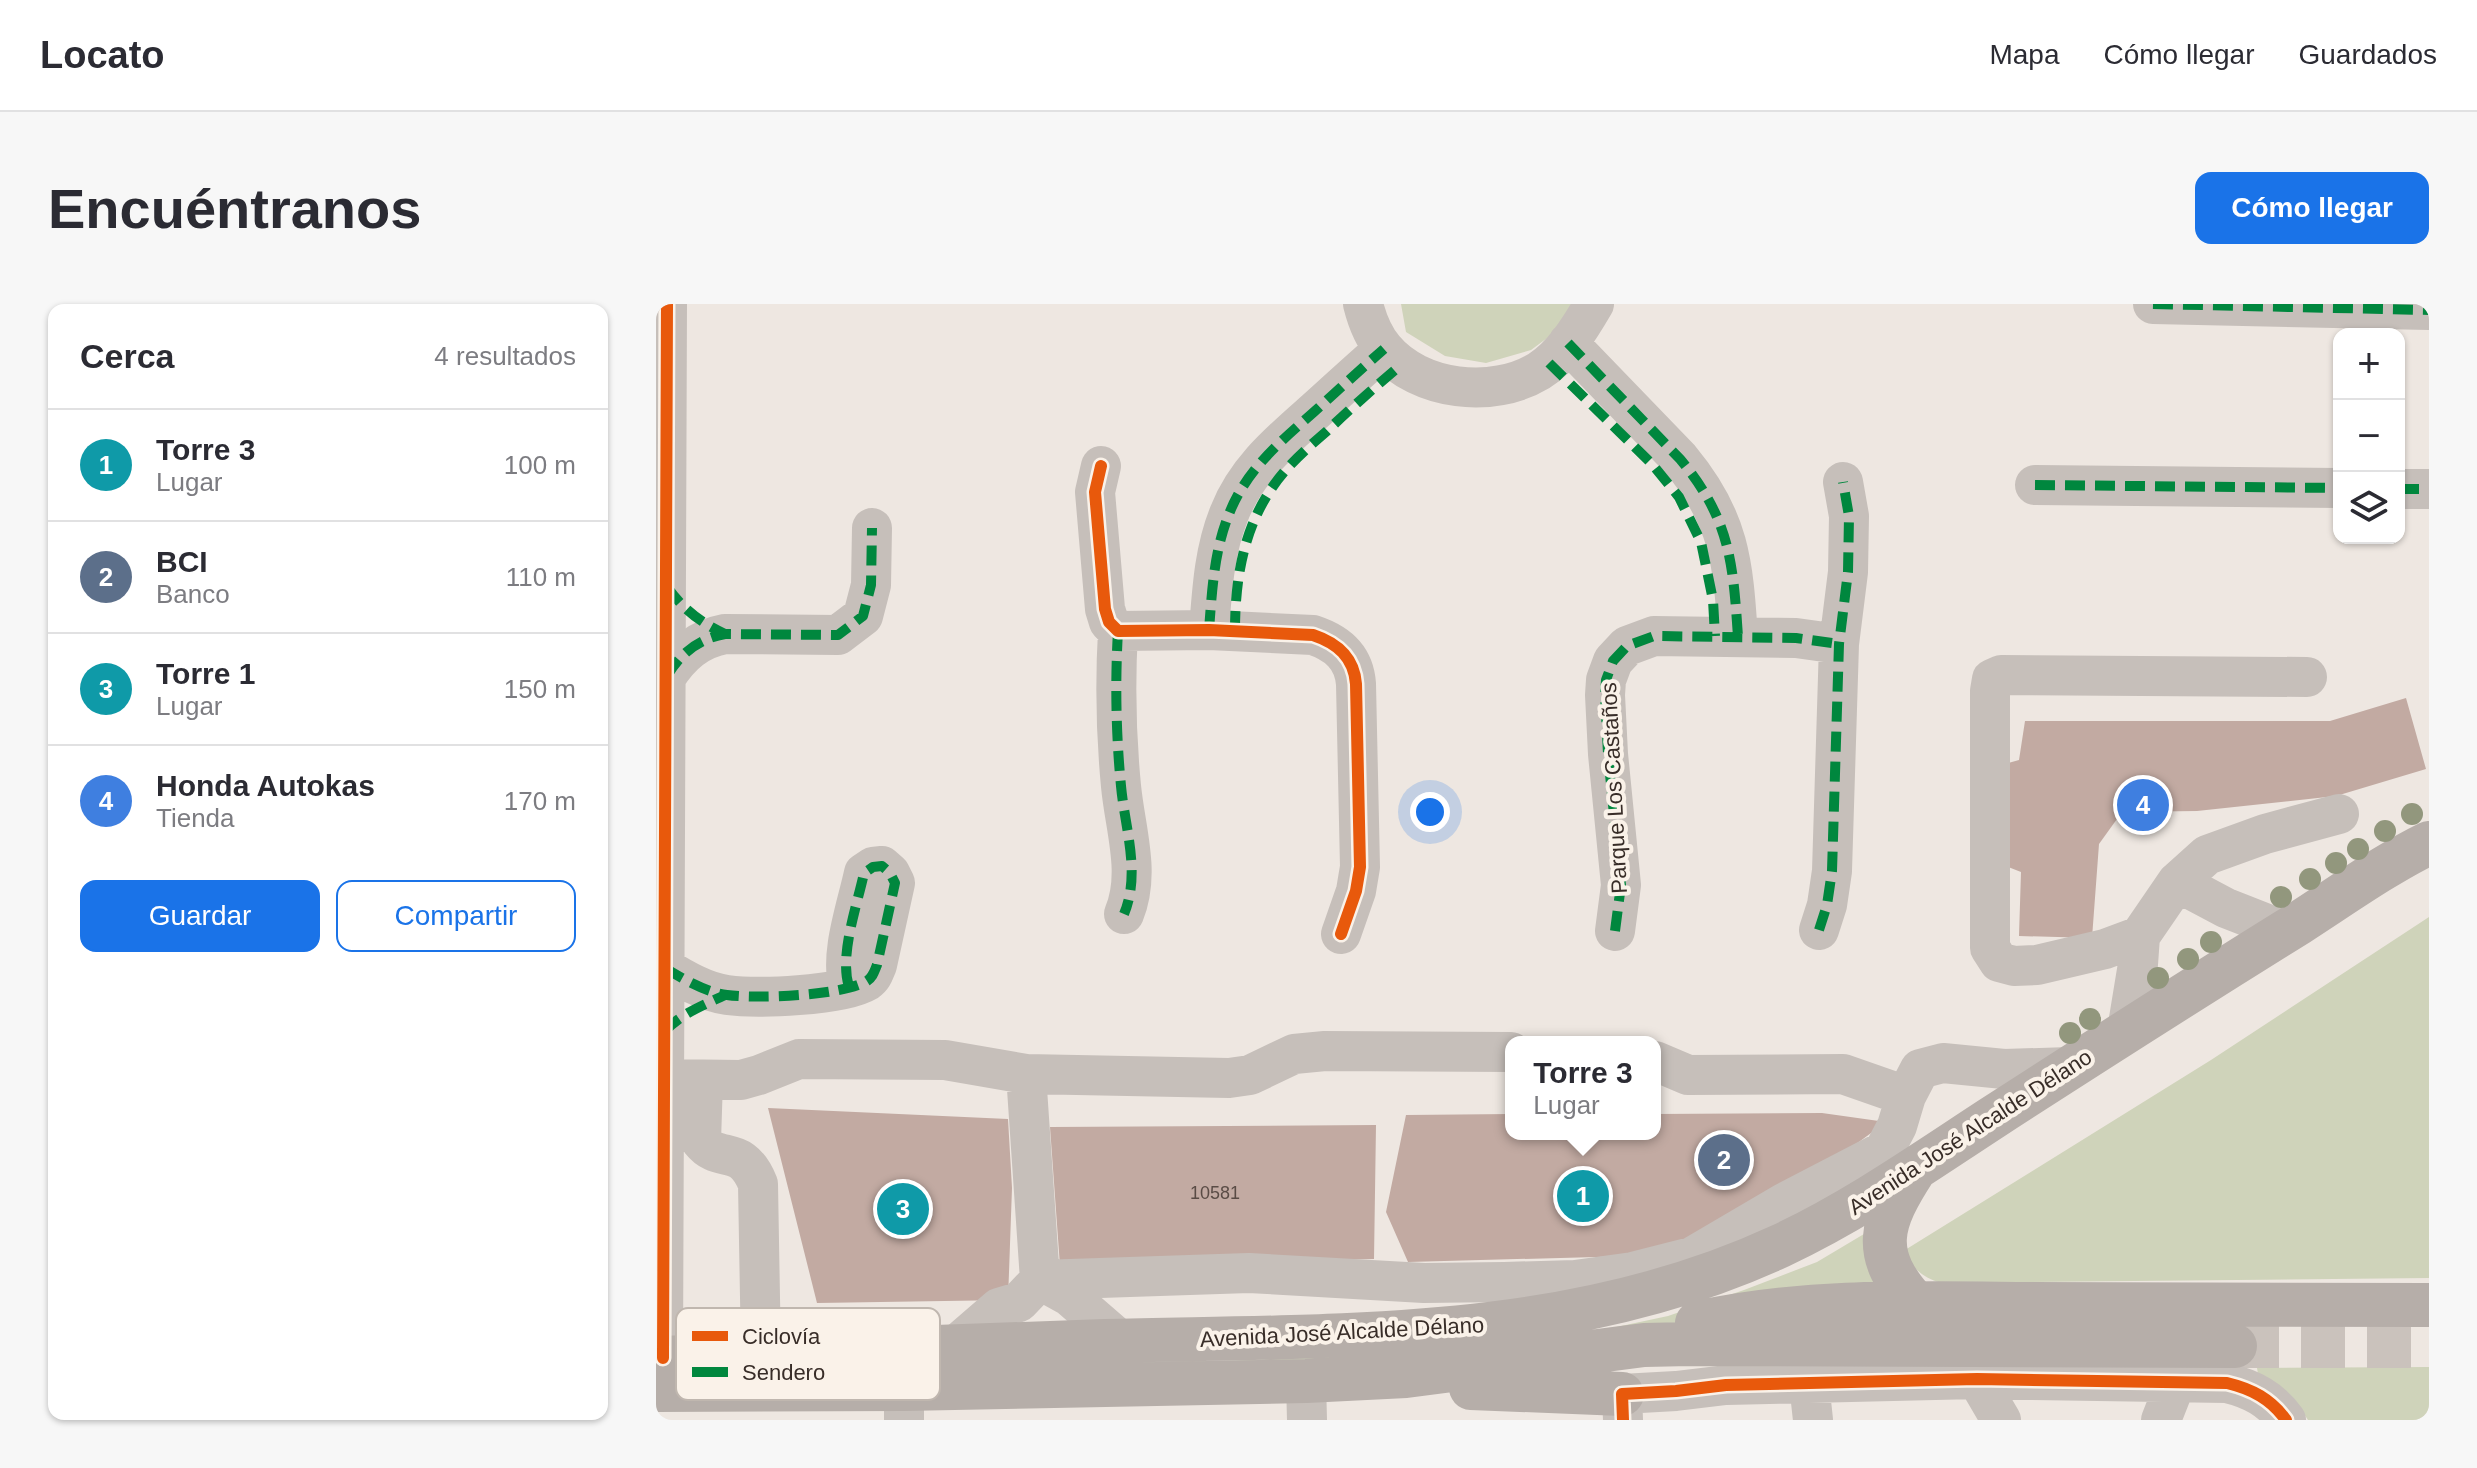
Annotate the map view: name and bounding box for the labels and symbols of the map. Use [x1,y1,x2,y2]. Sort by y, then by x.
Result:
street label: Parque Los Castaños [1596,682,1632,894]
pin: 4 [2117,775,2169,835]
your location [1410,792,1450,832]
street label: Avenida José Alcalde Délano [1844,1044,2096,1220]
pin: 2 [1698,1130,1750,1190]
pin: 1 [1557,1166,1609,1226]
pin: 3 [877,1179,929,1239]
house number: 10581 [1190,1183,1240,1203]
legend [676,1308,940,1400]
street label: Avenida José Alcalde Délano [1199,1312,1485,1352]
text: Ciclovía [742,1324,821,1349]
text: Sendero [742,1360,825,1385]

